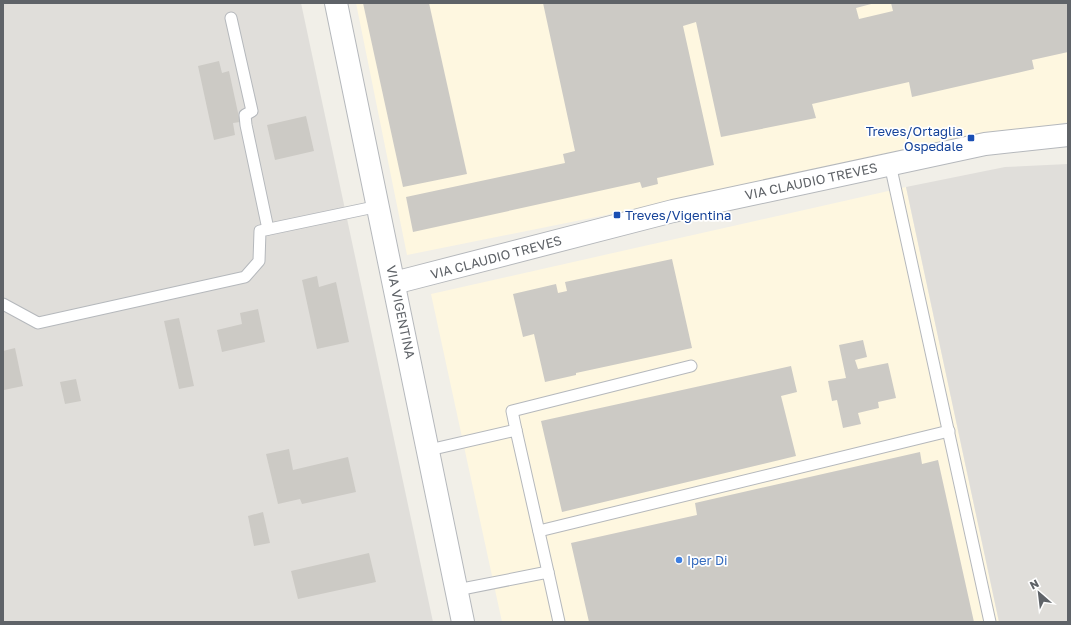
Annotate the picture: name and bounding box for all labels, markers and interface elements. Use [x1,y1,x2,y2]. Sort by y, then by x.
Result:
place label: Treves/Ortaglia Ospedale [866,123,963,154]
marker: Treves/Ortaglia Ospedale [966,133,976,143]
street label: VIA CLAUDIO TREVES [743,159,879,203]
place label: Treves/Vigentina [625,207,731,223]
marker: Treves/Vigentina [612,210,622,220]
street label: VIA CLAUDIO TREVES [429,232,563,282]
street label: VIA VIGENTINA [383,264,419,361]
place label: Iper Di [687,552,728,568]
marker: Iper Di [674,555,684,565]
north arrow [1019,573,1059,613]
text: N [1027,576,1041,591]

